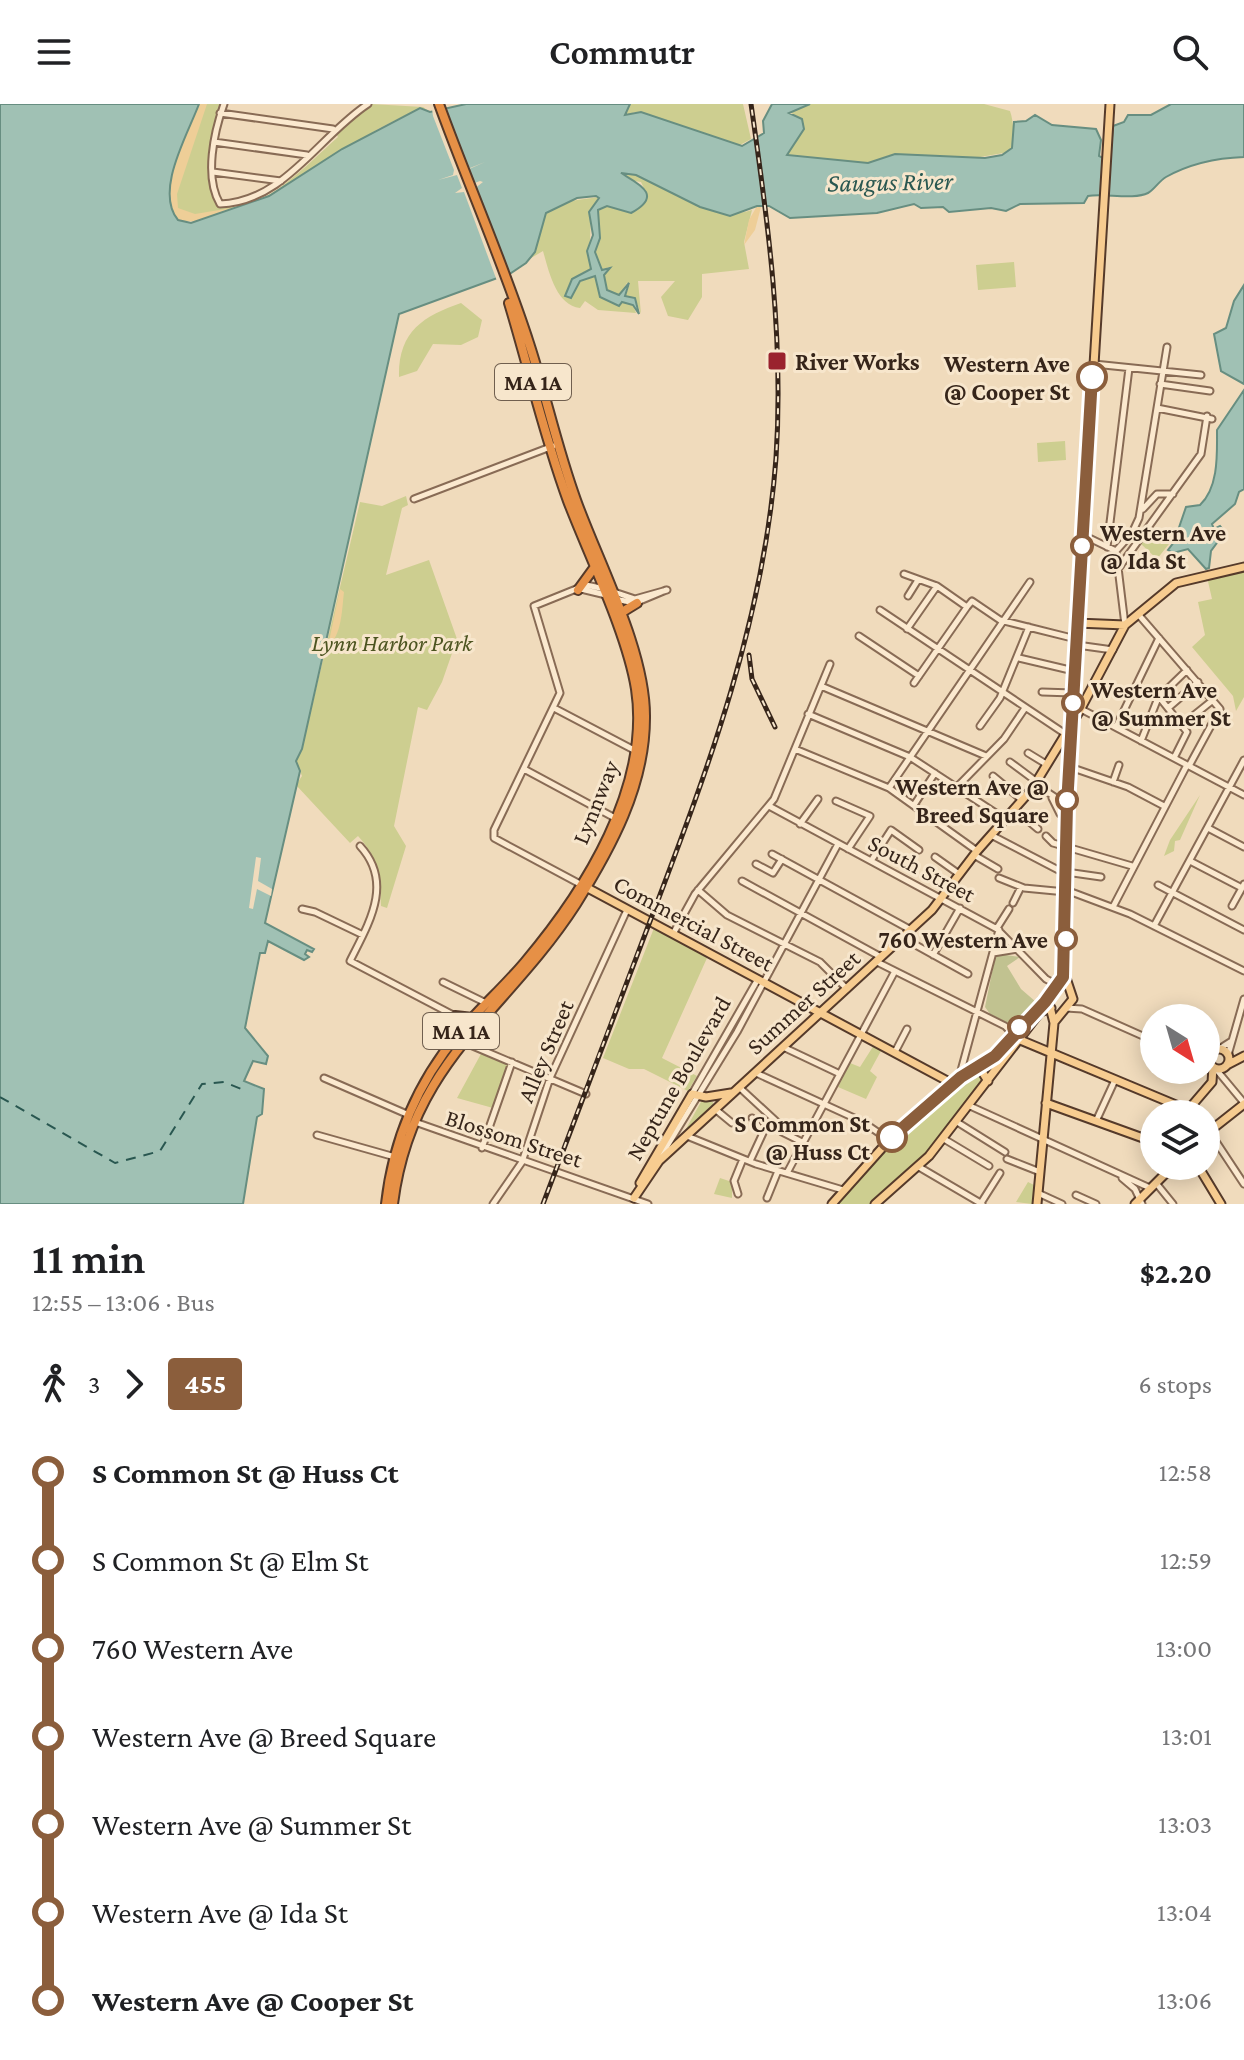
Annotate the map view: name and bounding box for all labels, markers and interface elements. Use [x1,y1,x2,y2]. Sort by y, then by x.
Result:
icon: menu [32,30,76,74]
icon: search [1168,30,1212,74]
text: Commutr [549,32,695,72]
water label: Saugus River [827,166,954,198]
place label: River Works [795,348,920,375]
marker: River Works [766,350,788,372]
place label: Western Ave @ Cooper St [943,350,1070,405]
marker: Western Ave @ Cooper St [1077,362,1107,392]
road number: MA 1A [495,364,571,400]
place label: Western Ave @ Ida St [1099,519,1226,574]
marker: Western Ave @ Ida St [1071,535,1093,557]
park label: Lynn Harbor Park [311,629,474,656]
place label: Western Ave @ Summer St [1090,676,1231,731]
marker: Western Ave @ Summer St [1062,692,1084,714]
street label: Lynnway [566,755,624,848]
place label: Western Ave @ Breed Square [894,773,1049,828]
marker: Western Ave @ Breed Square [1056,789,1078,811]
street label: South Street [864,829,981,908]
street label: Commercial Street [609,869,780,977]
place label: 760 Western Ave [878,926,1048,953]
marker: 760 Western Ave [1055,928,1077,950]
street label: Summer Street [741,944,866,1060]
street label: Neptune Boulevard [620,991,736,1165]
street label: Alley Street [511,995,579,1106]
north arrow [1140,1004,1220,1084]
map controls [1140,1004,1220,1180]
road number: MA 1A [423,1013,499,1049]
unlabelled marker [1008,1016,1030,1038]
button: layers [1140,1100,1220,1180]
street label: Blossom Street [442,1103,587,1173]
place label: S Common St @ Huss Ct [734,1110,870,1165]
marker: S Common St @ Huss Ct [877,1122,907,1152]
text: 11 min [32,1234,145,1282]
text: $2.20 [1140,1256,1212,1289]
text: 12:55 – 13:06 · Bus [32,1288,215,1317]
icon: walk [32,1362,76,1406]
icon: forward [112,1362,156,1406]
text: 455 [184,1368,226,1399]
text: 3 [88,1370,100,1399]
text: 6 stops [1139,1370,1212,1399]
text: S Common St @ Huss Ct [92,1456,398,1489]
text: 12:58 [1159,1458,1212,1487]
text: S Common St @ Elm St [92,1544,369,1577]
text: 12:59 [1160,1546,1212,1575]
text: 760 Western Ave [92,1632,293,1665]
text: 13:00 [1156,1634,1212,1663]
text: Western Ave @ Breed Square [92,1720,436,1753]
text: 13:01 [1162,1722,1212,1751]
text: Western Ave @ Summer St [92,1808,411,1841]
text: 13:03 [1158,1810,1212,1839]
text: Western Ave @ Ida St [92,1896,348,1929]
text: 13:04 [1157,1898,1212,1927]
text: Western Ave @ Cooper St [92,1984,413,2017]
text: 13:06 [1157,1986,1212,2015]

